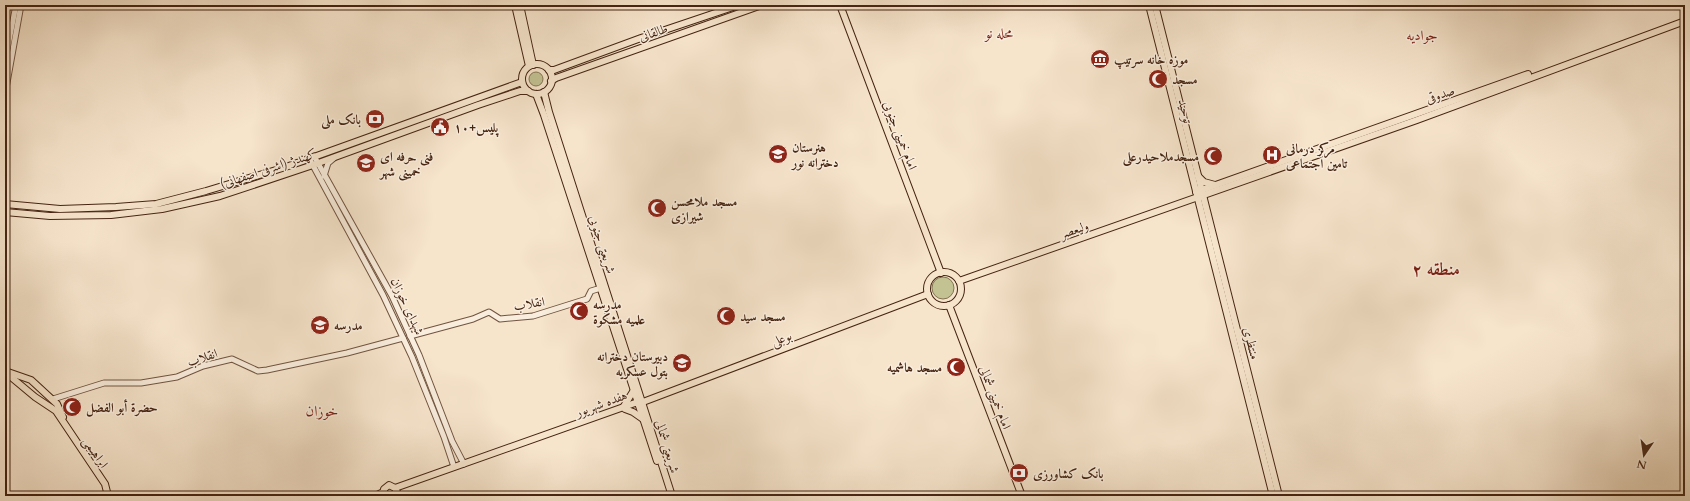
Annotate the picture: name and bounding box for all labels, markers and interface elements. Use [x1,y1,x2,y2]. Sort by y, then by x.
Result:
street label: طالقانی [636,20,670,46]
district label: محله نو [983,24,1014,43]
district label: جوادیه [1406,26,1438,45]
museum icon: موزه خانه سرتیپ [1089,48,1111,70]
place label: موزه خانه سرتیپ [1114,51,1188,69]
mosque icon: مسجد [1147,68,1169,90]
place label: مسجد [1172,71,1198,89]
street label: صدوقی [1423,82,1457,108]
street label: توحید [1173,97,1197,126]
street label: امام خمینی جنوبی [877,98,922,173]
bank icon: بانک ملی [364,108,386,130]
place label: بانک ملی [320,111,362,130]
public building icon: پلیس+۱۰ [429,116,451,138]
place label: پلیس+۱۰ [454,119,500,137]
place label: هنرستان دخترانه نور [790,139,839,172]
place label: مرکز درمانی تامین اجتماعی [1285,140,1348,173]
school or university icon: هنرستان دخترانه نور [767,143,789,165]
hospital icon: مرکز درمانی تامین اجتماعی [1261,144,1283,166]
street label: کهندژ (اشرفی اصفهانی) [218,145,319,193]
mosque icon: مسجدملاحیدرعلی [1202,145,1224,167]
place label: فنی حرفه ای خمینی شهر [378,148,433,181]
place label: مسجدملاحیدرعلی [1122,148,1199,167]
school or university icon: فنی حرفه ای خمینی شهر [355,152,377,174]
place label: مسجد ملامحسن شیرازی [671,193,737,226]
mosque icon: مسجد ملامحسن شیرازی [646,197,668,219]
street label: شریعتی جنوبی [584,213,620,276]
street label: ولیعصر [1056,217,1091,244]
district label: منطقه ۲ [1412,258,1460,281]
street label: شهدای خوزان [386,275,428,338]
street label: انقلاب [512,293,546,315]
place label: مدرسه علمیه مشکوة [593,296,645,329]
mosque icon: مدرسه علمیه مشکوة [568,300,590,322]
mosque icon: مسجد سید [715,305,737,327]
place label: مسجد سید [740,308,786,326]
school or university icon: مدرسه [309,314,331,336]
place label: مدرسه [334,317,363,335]
street label: منتظری [1238,325,1264,361]
street label: بوعلی [768,327,795,352]
street label: انقلاب [185,345,220,371]
place label: دبیرستان دخترانه بتول عسکریه [597,348,668,381]
school or university icon: دبیرستان دخترانه بتول عسکریه [671,352,693,374]
mosque icon: مسجد هاشمیه [945,356,967,378]
place label: مسجد هاشمیه [887,359,942,377]
street label: امام خمینی شمالی [973,363,1016,433]
street label: هفده شهریور [571,386,630,422]
mosque icon: حضرة أبو الفضل [61,396,83,418]
place label: حضرة أبو الفضل [86,399,158,417]
district label: خوزان [306,401,338,421]
street label: شریعتی شمالی [650,417,684,475]
street label: ابراهیمی [78,433,112,472]
north arrow [1624,435,1664,475]
text: N [1635,456,1648,473]
bank icon: بانک کشاورزی [1008,462,1030,484]
place label: بانک کشاورزی [1033,465,1104,483]

